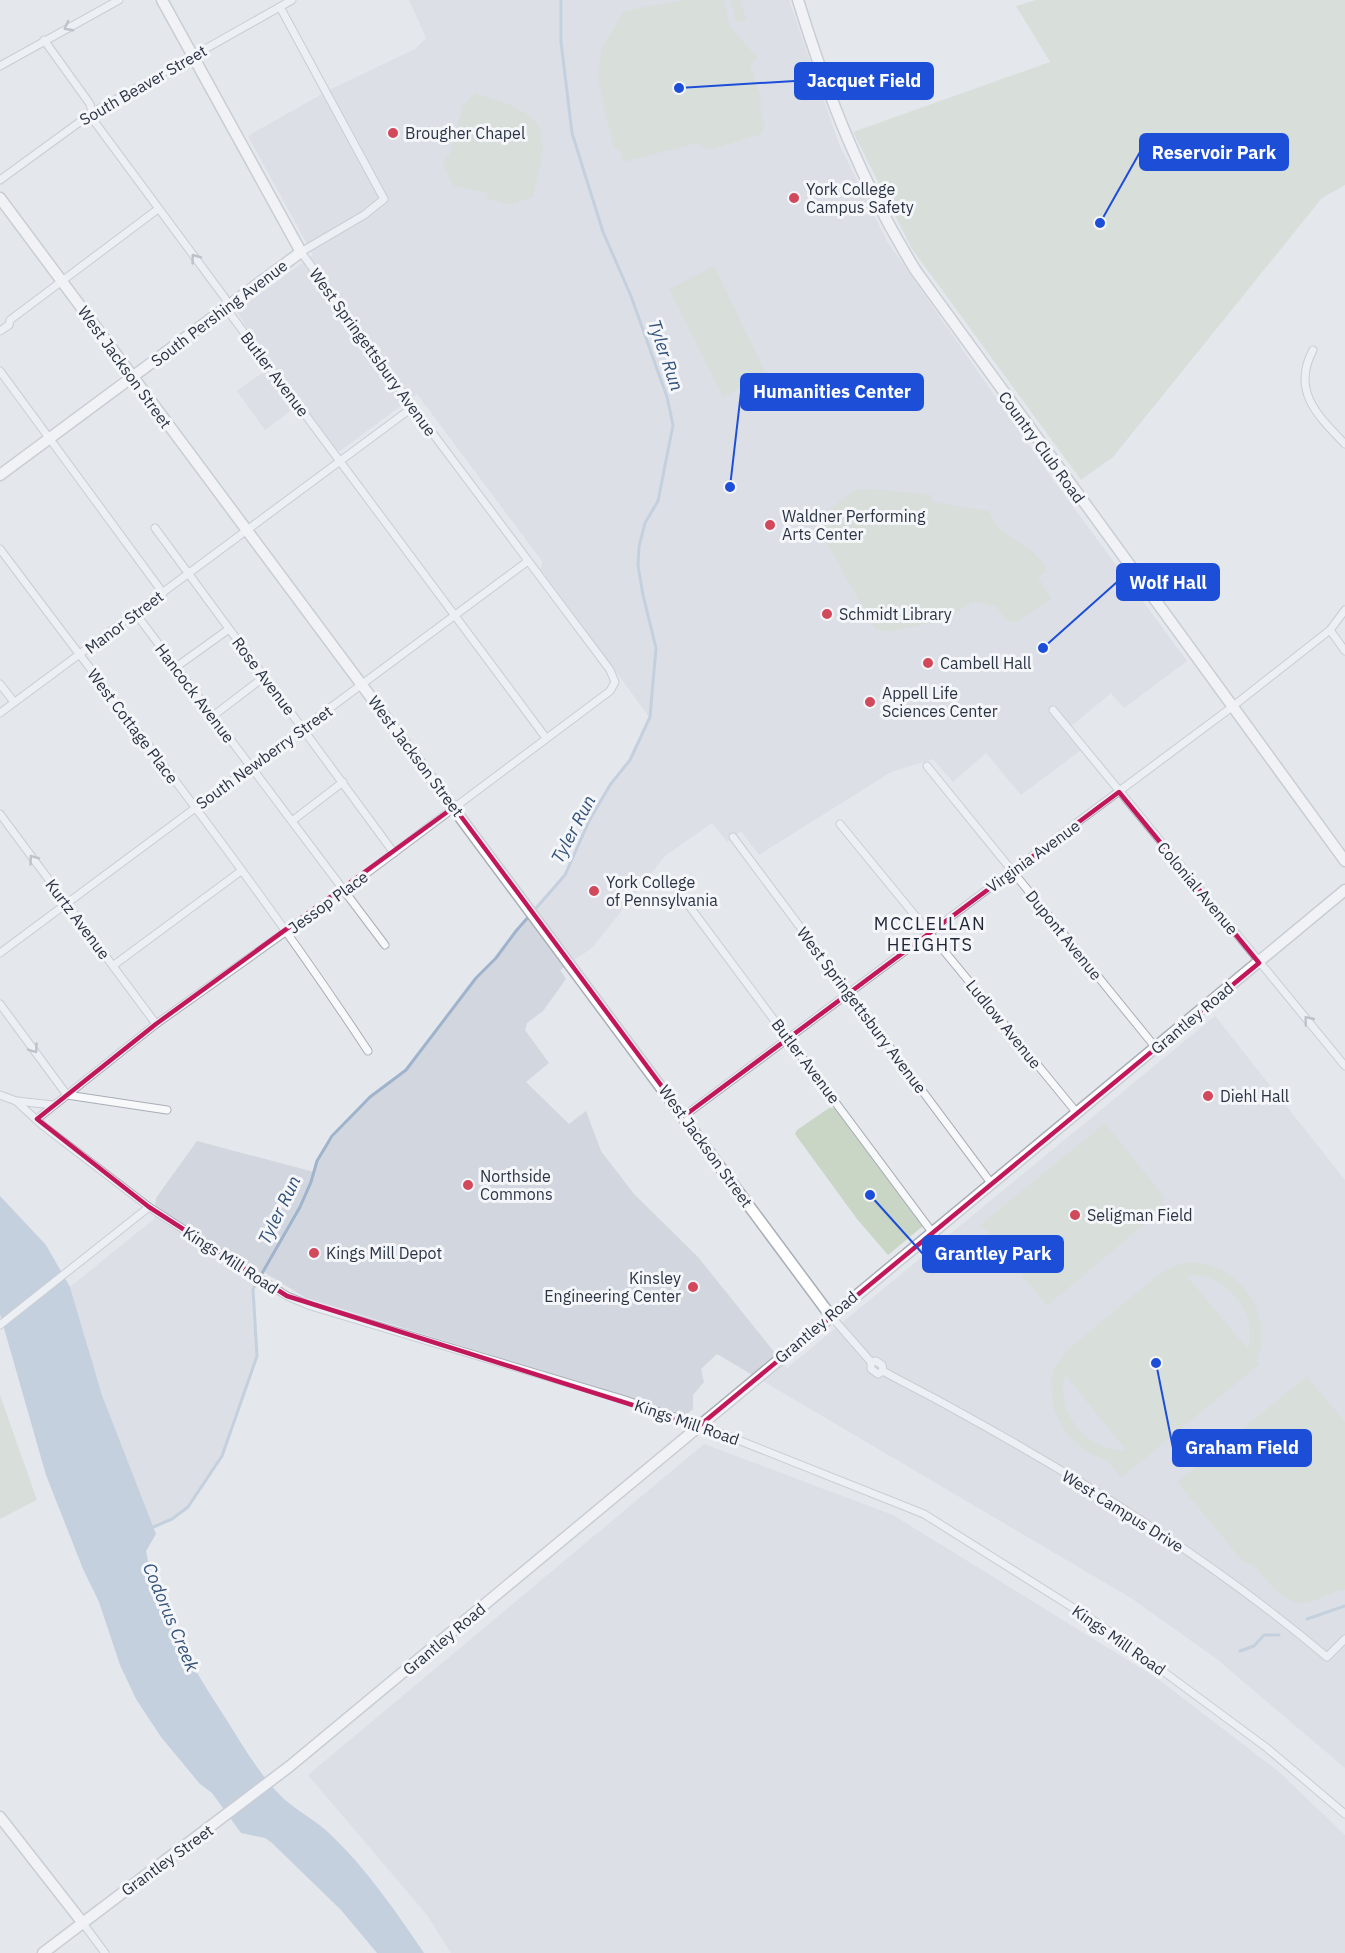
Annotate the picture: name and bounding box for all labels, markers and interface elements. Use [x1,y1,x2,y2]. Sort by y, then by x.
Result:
one-way arrow [63,20,74,32]
street label: South Beaver Street [76,40,210,130]
callout: Jacquet Field [795,63,933,99]
text: Jacquet Field [807,69,921,92]
place label: Brougher Chapel [405,123,525,143]
marker: Brougher Chapel [386,126,400,140]
callout: Reservoir Park [1140,134,1288,170]
text: Reservoir Park [1152,141,1277,164]
place label: York College Campus Safety [806,179,914,217]
marker: York College Campus Safety [787,191,801,205]
one-way arrow [191,254,202,265]
street label: South Pershing Avenue [147,255,291,371]
street label: West Springettsbury Avenue [305,264,441,440]
street label: West Jackson Street [74,302,176,432]
water label: Tyler Run [643,316,689,394]
street label: Butler Avenue [237,328,314,421]
callout: Humanities Center [741,374,923,410]
text: Humanities Center [753,380,911,403]
street label: Country Club Road [995,387,1089,507]
place label: Waldner Performing Arts Center [782,506,926,544]
marker: Waldner Performing Arts Center [763,518,777,532]
callout: Wolf Hall [1117,564,1219,600]
text: Wolf Hall [1129,571,1207,594]
street label: Manor Street [81,586,167,658]
place label: Schmidt Library [839,604,952,624]
marker: Schmidt Library [820,607,834,621]
street label: Rose Avenue [228,633,300,719]
street label: Hancock Avenue [151,639,239,747]
place label: Cambell Hall [940,653,1031,673]
marker: Cambell Hall [921,656,935,670]
street label: West Cottage Place [83,665,183,788]
place label: Appell Life Sciences Center [882,683,998,721]
street label: West Jackson Street [364,692,468,820]
marker: Appell Life Sciences Center [863,695,877,709]
street label: South Newberry Street [192,701,336,813]
water label: Tyler Run [545,791,601,867]
street label: Virginia Avenue [982,815,1084,897]
street label: Colonial Avenue [1153,837,1243,939]
one-way arrow [29,854,40,865]
street label: Jessop Place [284,866,372,938]
place label: York College of Pennsylvania [606,872,718,910]
street label: Kurtz Avenue [41,875,115,963]
marker: York College of Pennsylvania [587,884,601,898]
street label: Dupont Avenue [1022,886,1107,984]
district label: MCCLELLAN HEIGHTS [874,912,986,956]
street label: West Springettsbury Avenue [793,923,931,1097]
street label: Ludlow Avenue [962,975,1046,1073]
street label: Grantley Road [1147,978,1237,1058]
street label: Butler Avenue [768,1015,845,1108]
one-way arrow [1304,1016,1315,1027]
one-way arrow [27,1043,38,1054]
street label: West Jackson Street [655,1081,757,1211]
place label: Diehl Hall [1220,1086,1289,1106]
marker: Diehl Hall [1201,1089,1215,1103]
place label: Northside Commons [480,1166,553,1204]
water label: Tyler Run [252,1172,306,1248]
marker: Northside Commons [461,1178,475,1192]
place label: Seligman Field [1087,1205,1193,1225]
marker: Seligman Field [1068,1208,1082,1222]
street label: Kings Mill Road [180,1222,282,1298]
callout: Grantley Park [923,1236,1063,1272]
text: Grantley Park [935,1242,1052,1265]
place label: Kings Mill Depot [326,1243,442,1263]
marker: Kings Mill Depot [307,1246,321,1260]
place label: Kinsley Engineering Center [544,1268,681,1306]
marker: Kinsley Engineering Center [686,1280,700,1294]
street label: Grantley Road [771,1287,861,1367]
street label: Kings Mill Road [632,1395,742,1449]
callout: Graham Field [1173,1430,1311,1466]
text: Graham Field [1185,1436,1299,1459]
street label: West Campus Drive [1059,1466,1188,1557]
water label: Codorus Creek [138,1559,204,1675]
street label: Grantley Road [399,1599,489,1679]
street label: Kings Mill Road [1068,1600,1170,1680]
street label: Grantley Street [117,1820,217,1900]

